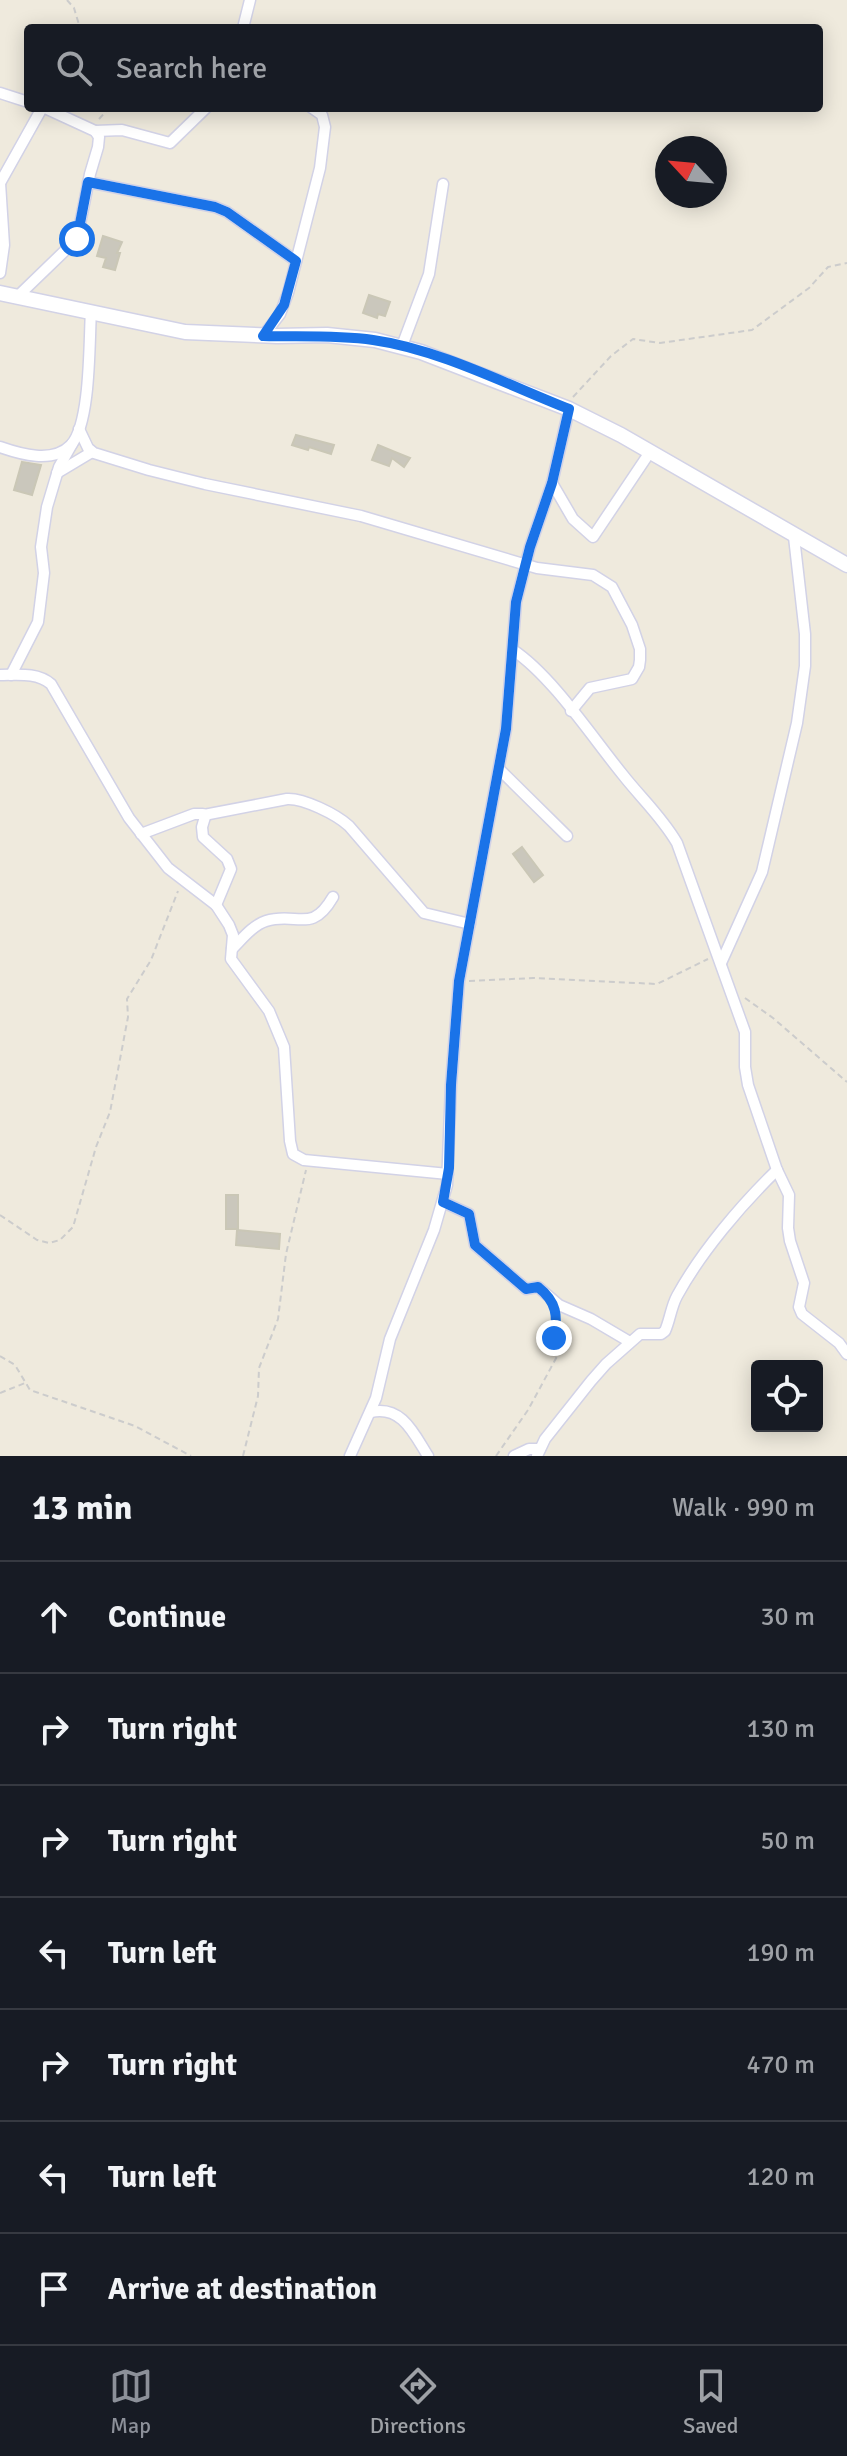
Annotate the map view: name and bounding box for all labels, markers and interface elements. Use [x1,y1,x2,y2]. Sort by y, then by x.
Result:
search box [24,24,823,112]
icon: search [52,46,96,90]
text: Search here [116,50,267,87]
north arrow [655,136,727,208]
route start [59,221,95,257]
route end [536,1320,572,1356]
map controls [751,1360,823,1432]
button: locate [751,1360,823,1432]
text: 13 min [32,1487,132,1529]
text: Walk · 990 m [672,1492,815,1524]
icon: ahead [32,1595,76,1639]
text: Continue [108,1599,226,1636]
text: 30 m [760,1601,815,1633]
icon: right [32,1707,76,1751]
text: Turn right [108,1711,237,1748]
text: 130 m [746,1713,815,1745]
icon: right [32,1819,76,1863]
text: Turn right [108,1823,237,1860]
text: 50 m [760,1825,815,1857]
icon: left [32,1931,76,1975]
text: Turn left [108,1935,217,1972]
text: 190 m [746,1937,815,1969]
icon: right [32,2043,76,2087]
text: Turn right [108,2047,237,2084]
text: 470 m [746,2049,815,2081]
icon: left [32,2155,76,2199]
text: Turn left [108,2159,217,2196]
text: 120 m [746,2161,815,2193]
icon: arrive [32,2267,76,2311]
text: Arrive at destination [108,2271,377,2308]
tab: Map [109,2364,153,2439]
tab: Directions [370,2364,466,2439]
tab: Saved [683,2364,738,2439]

